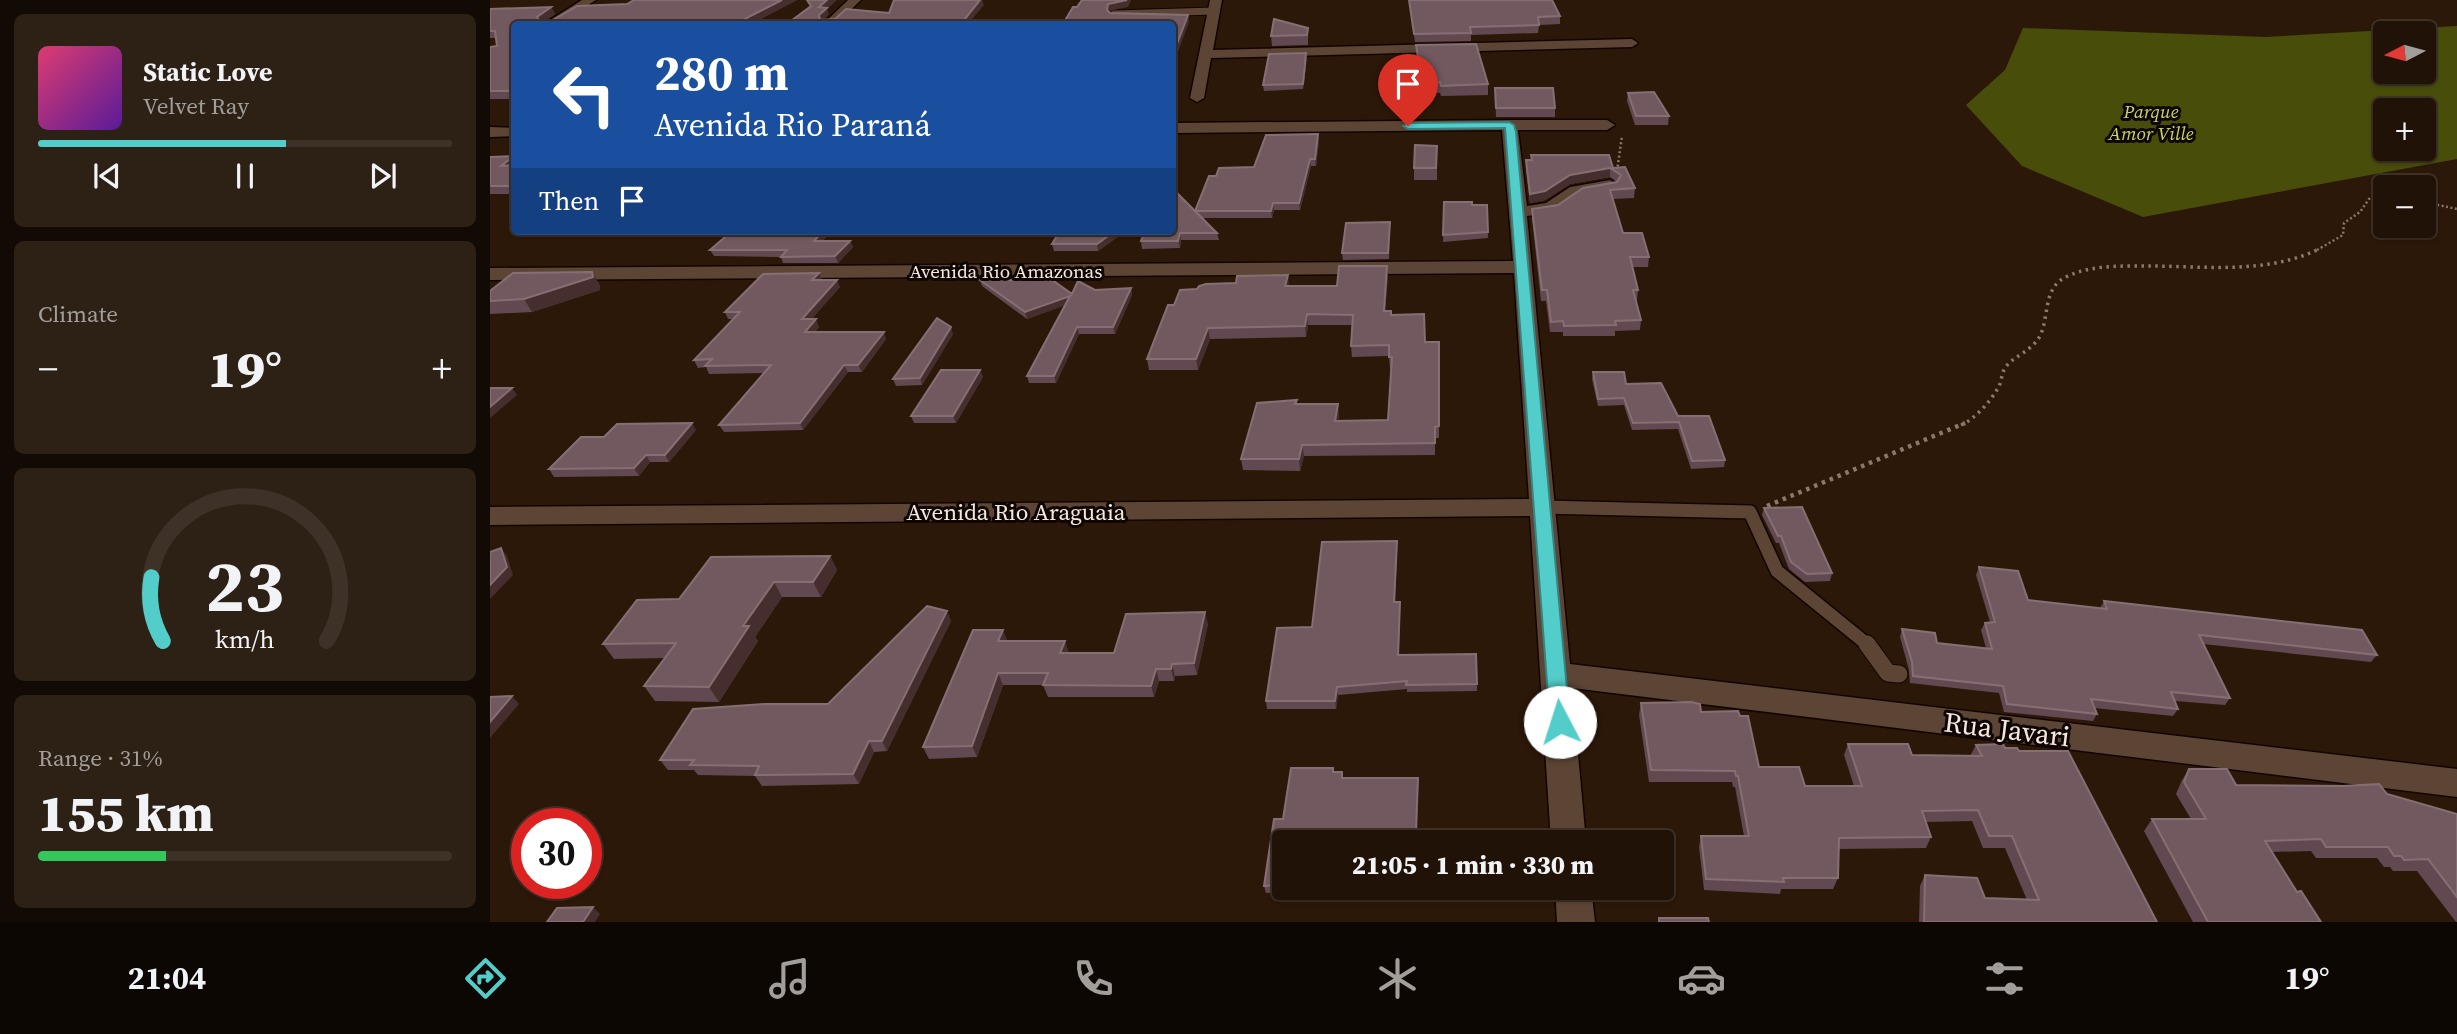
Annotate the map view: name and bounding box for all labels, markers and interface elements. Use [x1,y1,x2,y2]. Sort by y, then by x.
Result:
north arrow [2373,21,2436,84]
map controls [2373,21,2436,238]
text: 280 m [654,39,789,106]
icon: left [539,49,630,140]
text: Static Love [143,54,272,90]
pin [1378,54,1438,126]
icon: arrive [1389,65,1427,103]
text: Velvet Ray [143,90,249,122]
park label: Parque Amor Ville [2108,98,2194,146]
button: + [2373,98,2436,161]
text: Avenida Rio Paraná [654,103,931,147]
icon: previous [88,157,126,195]
icon: pause [226,157,264,195]
icon: next [364,157,402,195]
button: − [2373,175,2436,238]
icon: arrive [613,182,651,220]
text: Then [539,183,599,219]
street label: Avenida Rio Amazonas [909,258,1103,284]
text: Climate [38,298,118,330]
text: 19° [208,333,282,404]
text: − [38,343,58,395]
text: + [432,343,452,395]
street label: Avenida Rio Araguaia [906,496,1126,528]
text: 23 [206,536,284,635]
text: km/h [215,621,275,655]
position arrow [1523,685,1597,759]
street label: Rua Javari [1942,702,2072,756]
text: Range · 31% [38,742,163,774]
text: 155 km [38,777,214,848]
speed limit sign: 30 [511,808,602,899]
text: 21:05 · 1 min · 330 m [1352,847,1594,883]
icon: directions [461,954,510,1003]
icon: music [765,954,814,1003]
icon: phone [1069,954,1118,1003]
icon: climate [1373,954,1422,1003]
icon: car [1677,954,1726,1003]
icon: filters [1980,954,2029,1003]
text: 21:04 [127,956,206,1000]
text: 19° [2284,956,2330,1000]

